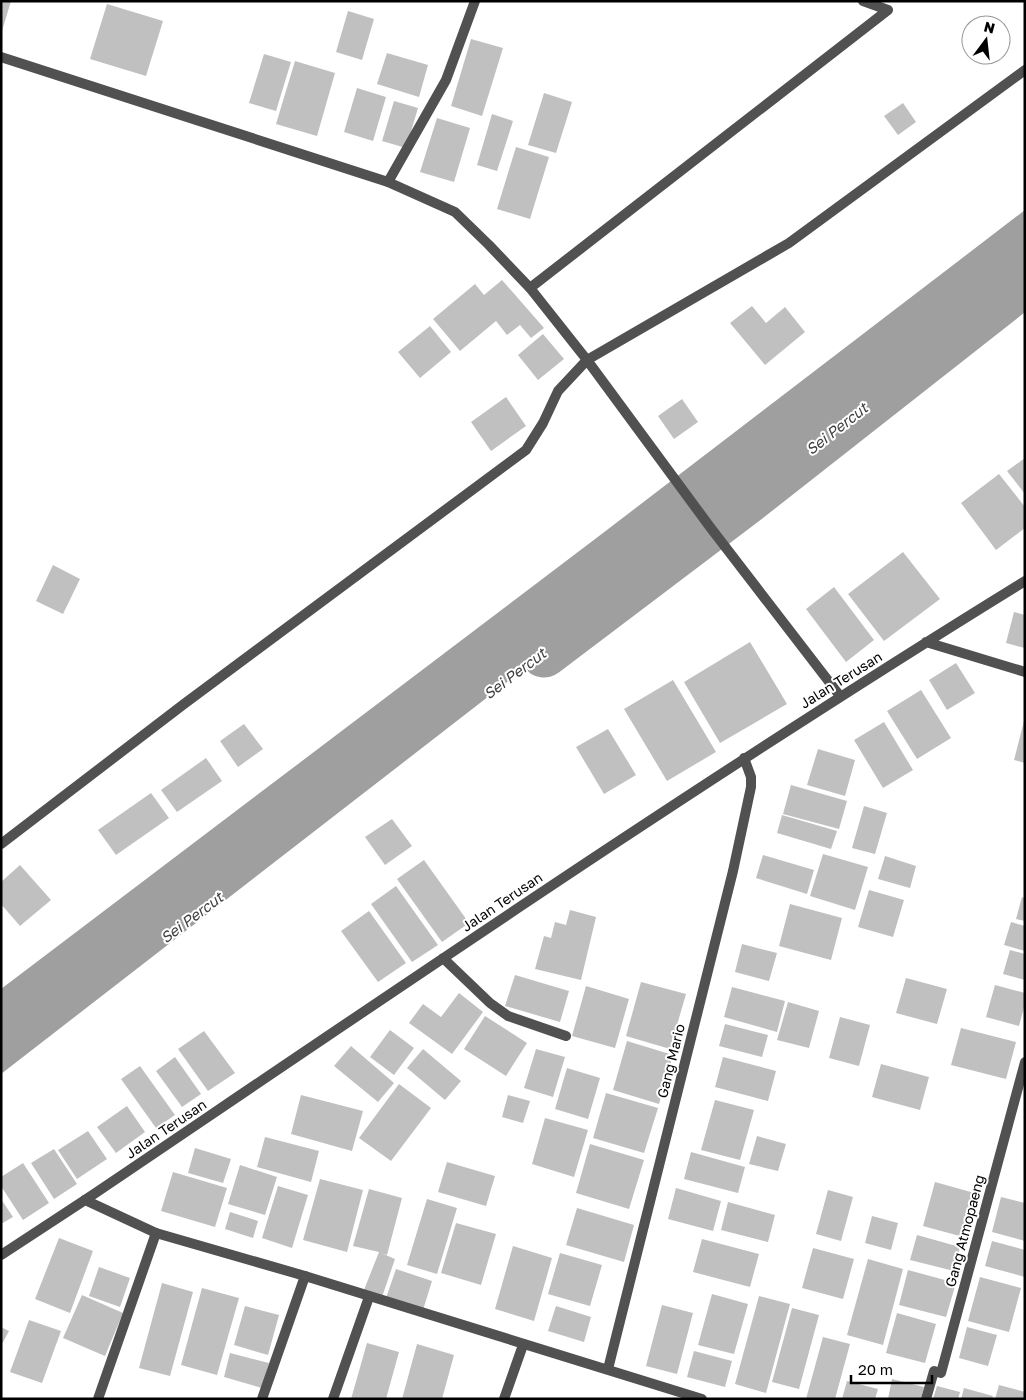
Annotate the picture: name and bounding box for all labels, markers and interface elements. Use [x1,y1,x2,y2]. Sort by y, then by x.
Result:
north arrow [961,15,1011,65]
text: N [982,17,997,37]
water label: Sei Percut [802,397,872,458]
water label: Sei Percut [480,643,551,702]
street label: Jalan Terusan [797,648,885,712]
street label: Jalan Terusan [458,868,545,935]
water label: Sei Percut [157,887,228,946]
street label: Gang Mario [653,1022,688,1100]
street label: Jalan Terusan [122,1095,209,1162]
street label: Gang Atmopaeng [941,1173,988,1289]
scale bar [851,1352,932,1384]
text: 20 m [858,1360,893,1378]

